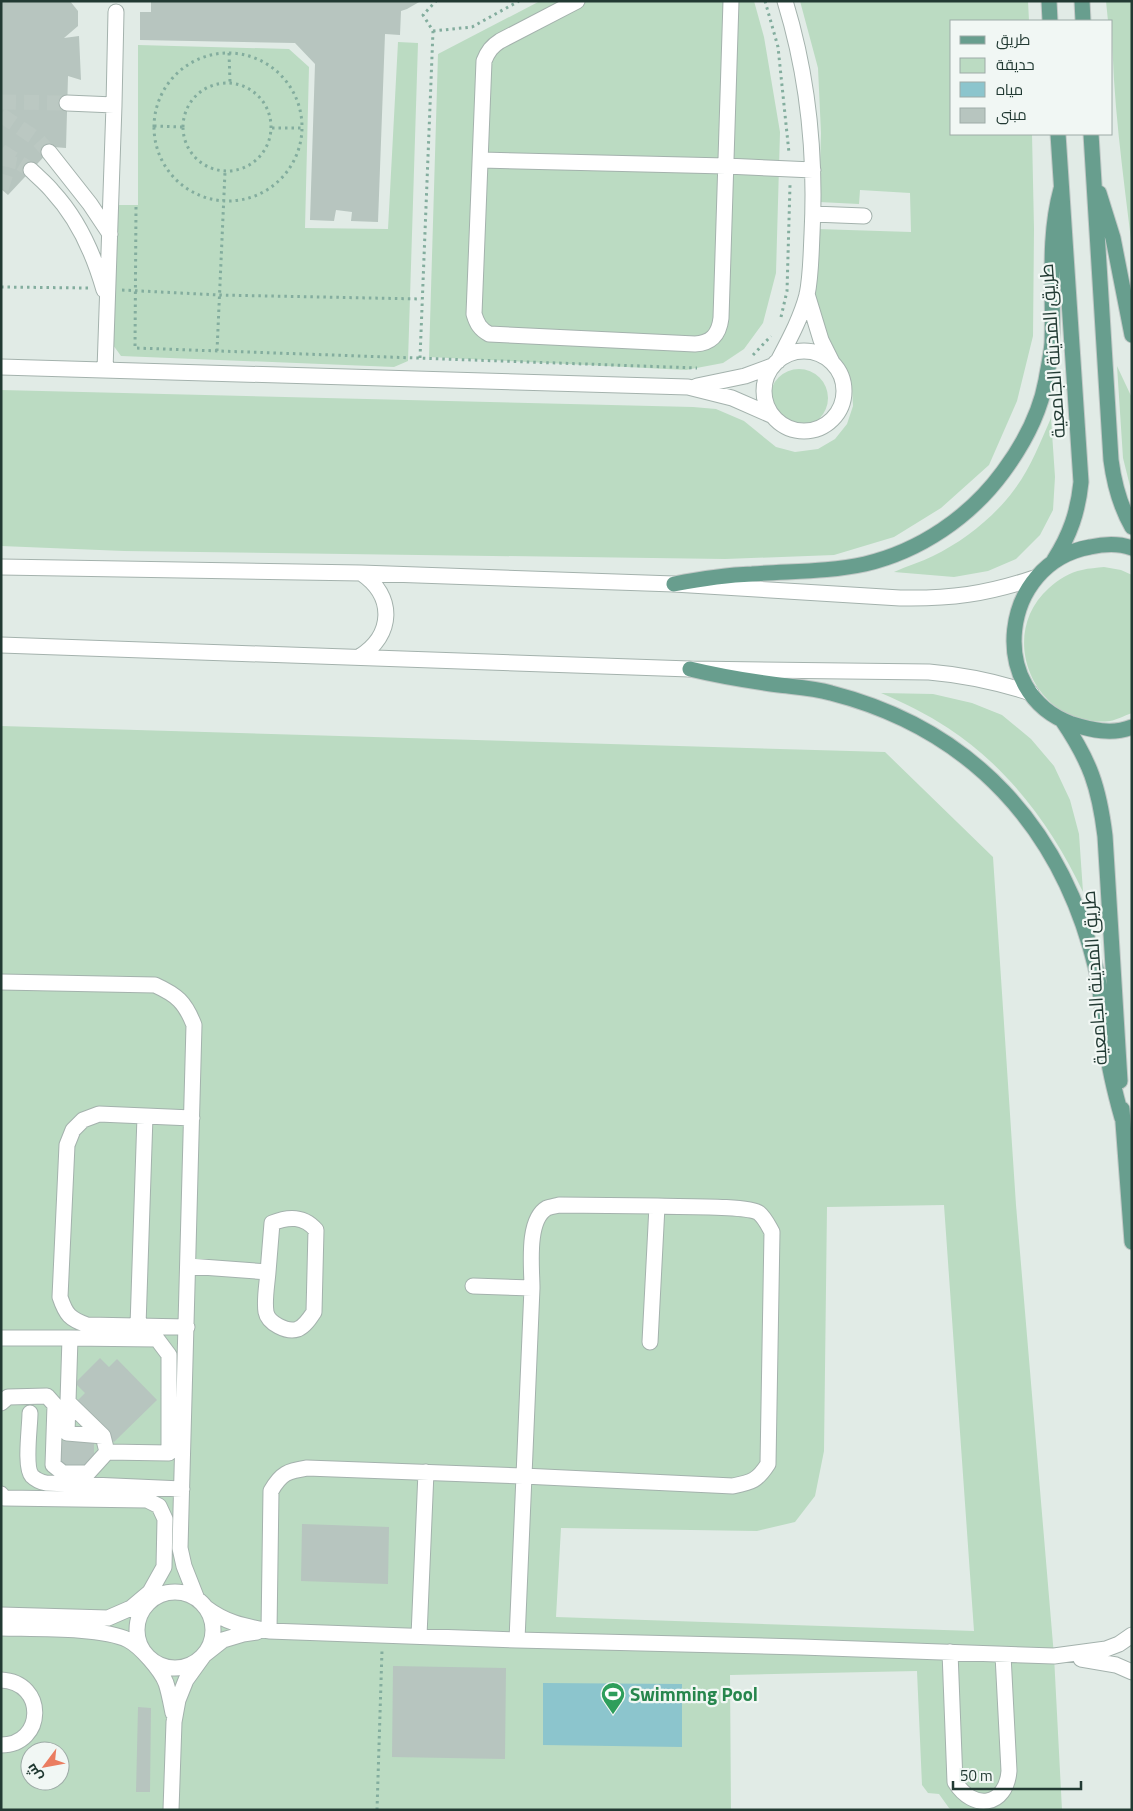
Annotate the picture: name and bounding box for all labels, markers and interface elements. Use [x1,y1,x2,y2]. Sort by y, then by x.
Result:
legend [950,20,1113,135]
text: طريق [996,28,1030,51]
text: حديقة [996,53,1035,76]
text: مياه [996,78,1023,101]
text: مبنى [996,103,1027,126]
street label: طريق المدينة الجامعية [1031,263,1072,439]
street label: طريق المدينة الجامعية [1073,890,1114,1066]
place label: Swimming Pool [630,1679,758,1708]
sports icon: Swimming Pool [600,1681,626,1715]
north arrow [20,1741,70,1791]
scale bar [953,1758,1080,1790]
text: ش [20,1760,47,1786]
text: 50 m [960,1764,993,1787]

